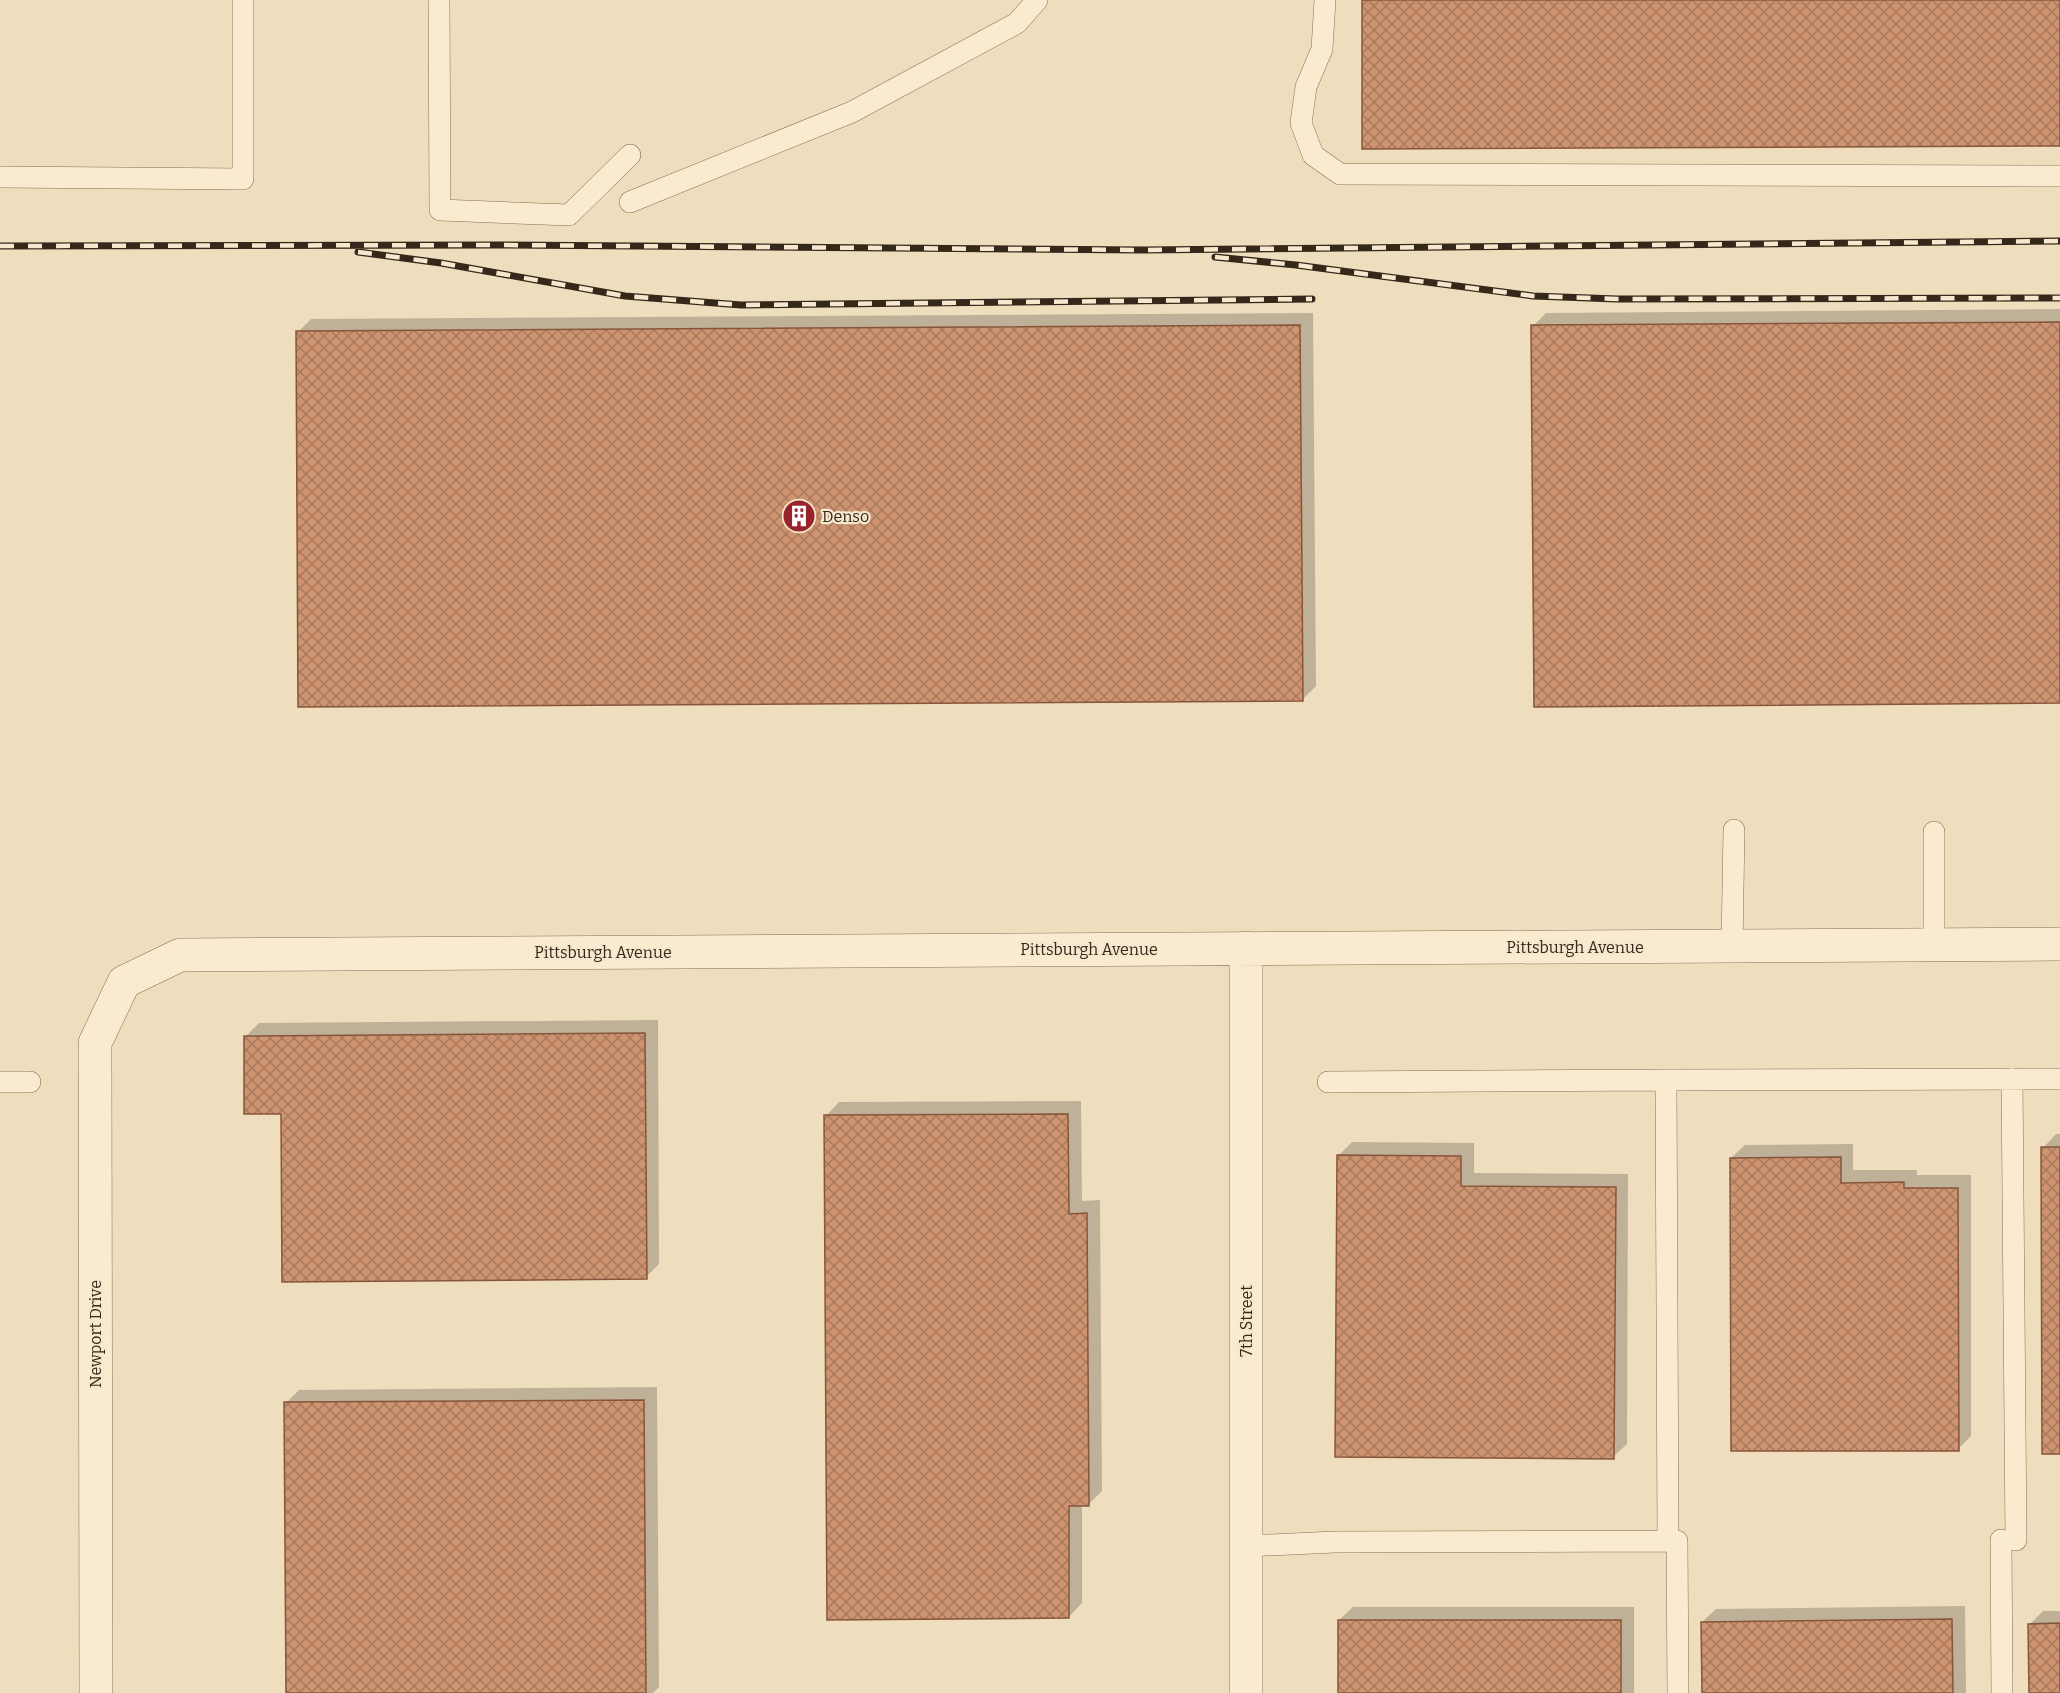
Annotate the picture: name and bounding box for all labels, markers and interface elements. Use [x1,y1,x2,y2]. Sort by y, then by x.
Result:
building icon: Denso [781,498,817,534]
place label: Denso [822,507,869,526]
street label: Pittsburgh Avenue [1506,938,1644,957]
street label: Pittsburgh Avenue [1020,940,1158,959]
street label: Pittsburgh Avenue [534,943,672,962]
street label: Newport Drive [86,1280,105,1388]
street label: 7th Street [1237,1285,1256,1357]

